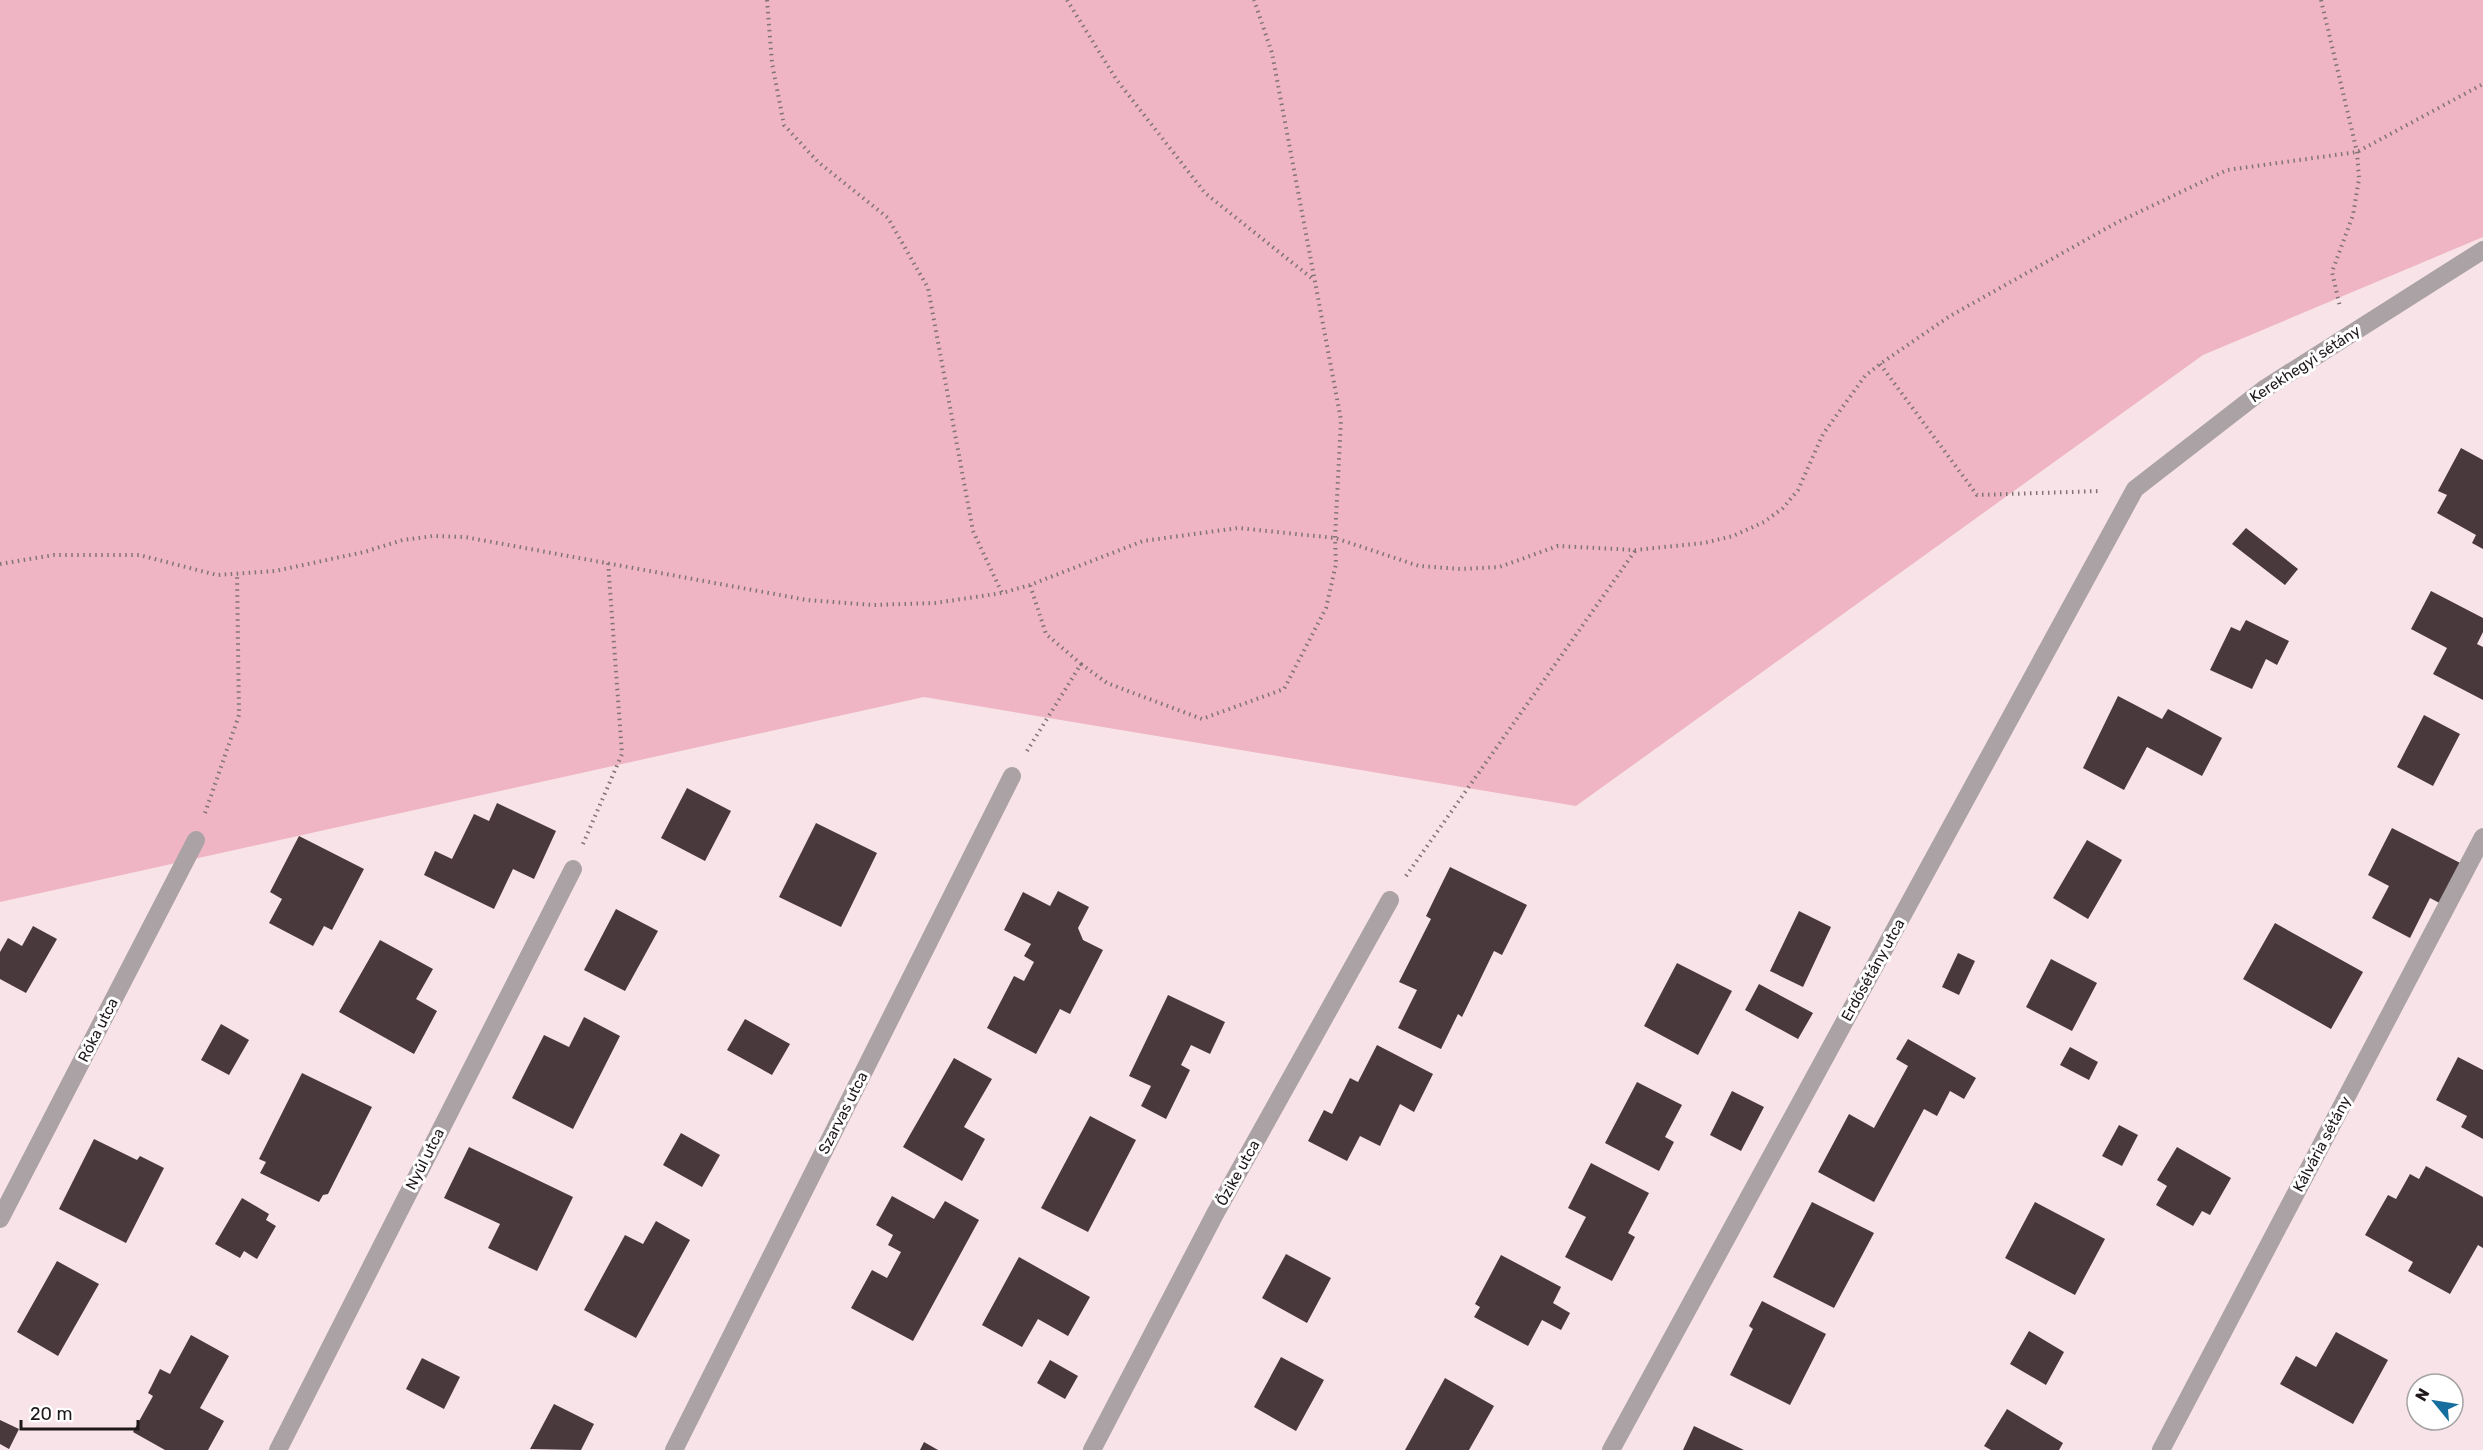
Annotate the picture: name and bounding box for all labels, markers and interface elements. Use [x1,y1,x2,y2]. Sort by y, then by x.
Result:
street label: Kerekhegyi sétány [2246,322,2364,406]
street label: Erdősétány utca [1837,916,1909,1024]
street label: Róka utca [74,995,122,1065]
street label: Szarvas utca [815,1069,871,1157]
street label: Kálvária sétány [2289,1093,2355,1195]
street label: Nyúl utca [402,1125,448,1193]
street label: Őzike utca [1213,1137,1263,1209]
north arrow [2405,1372,2465,1432]
text: N [2411,1385,2434,1404]
scale bar [21,1393,138,1431]
text: 20 m [30,1403,72,1425]

